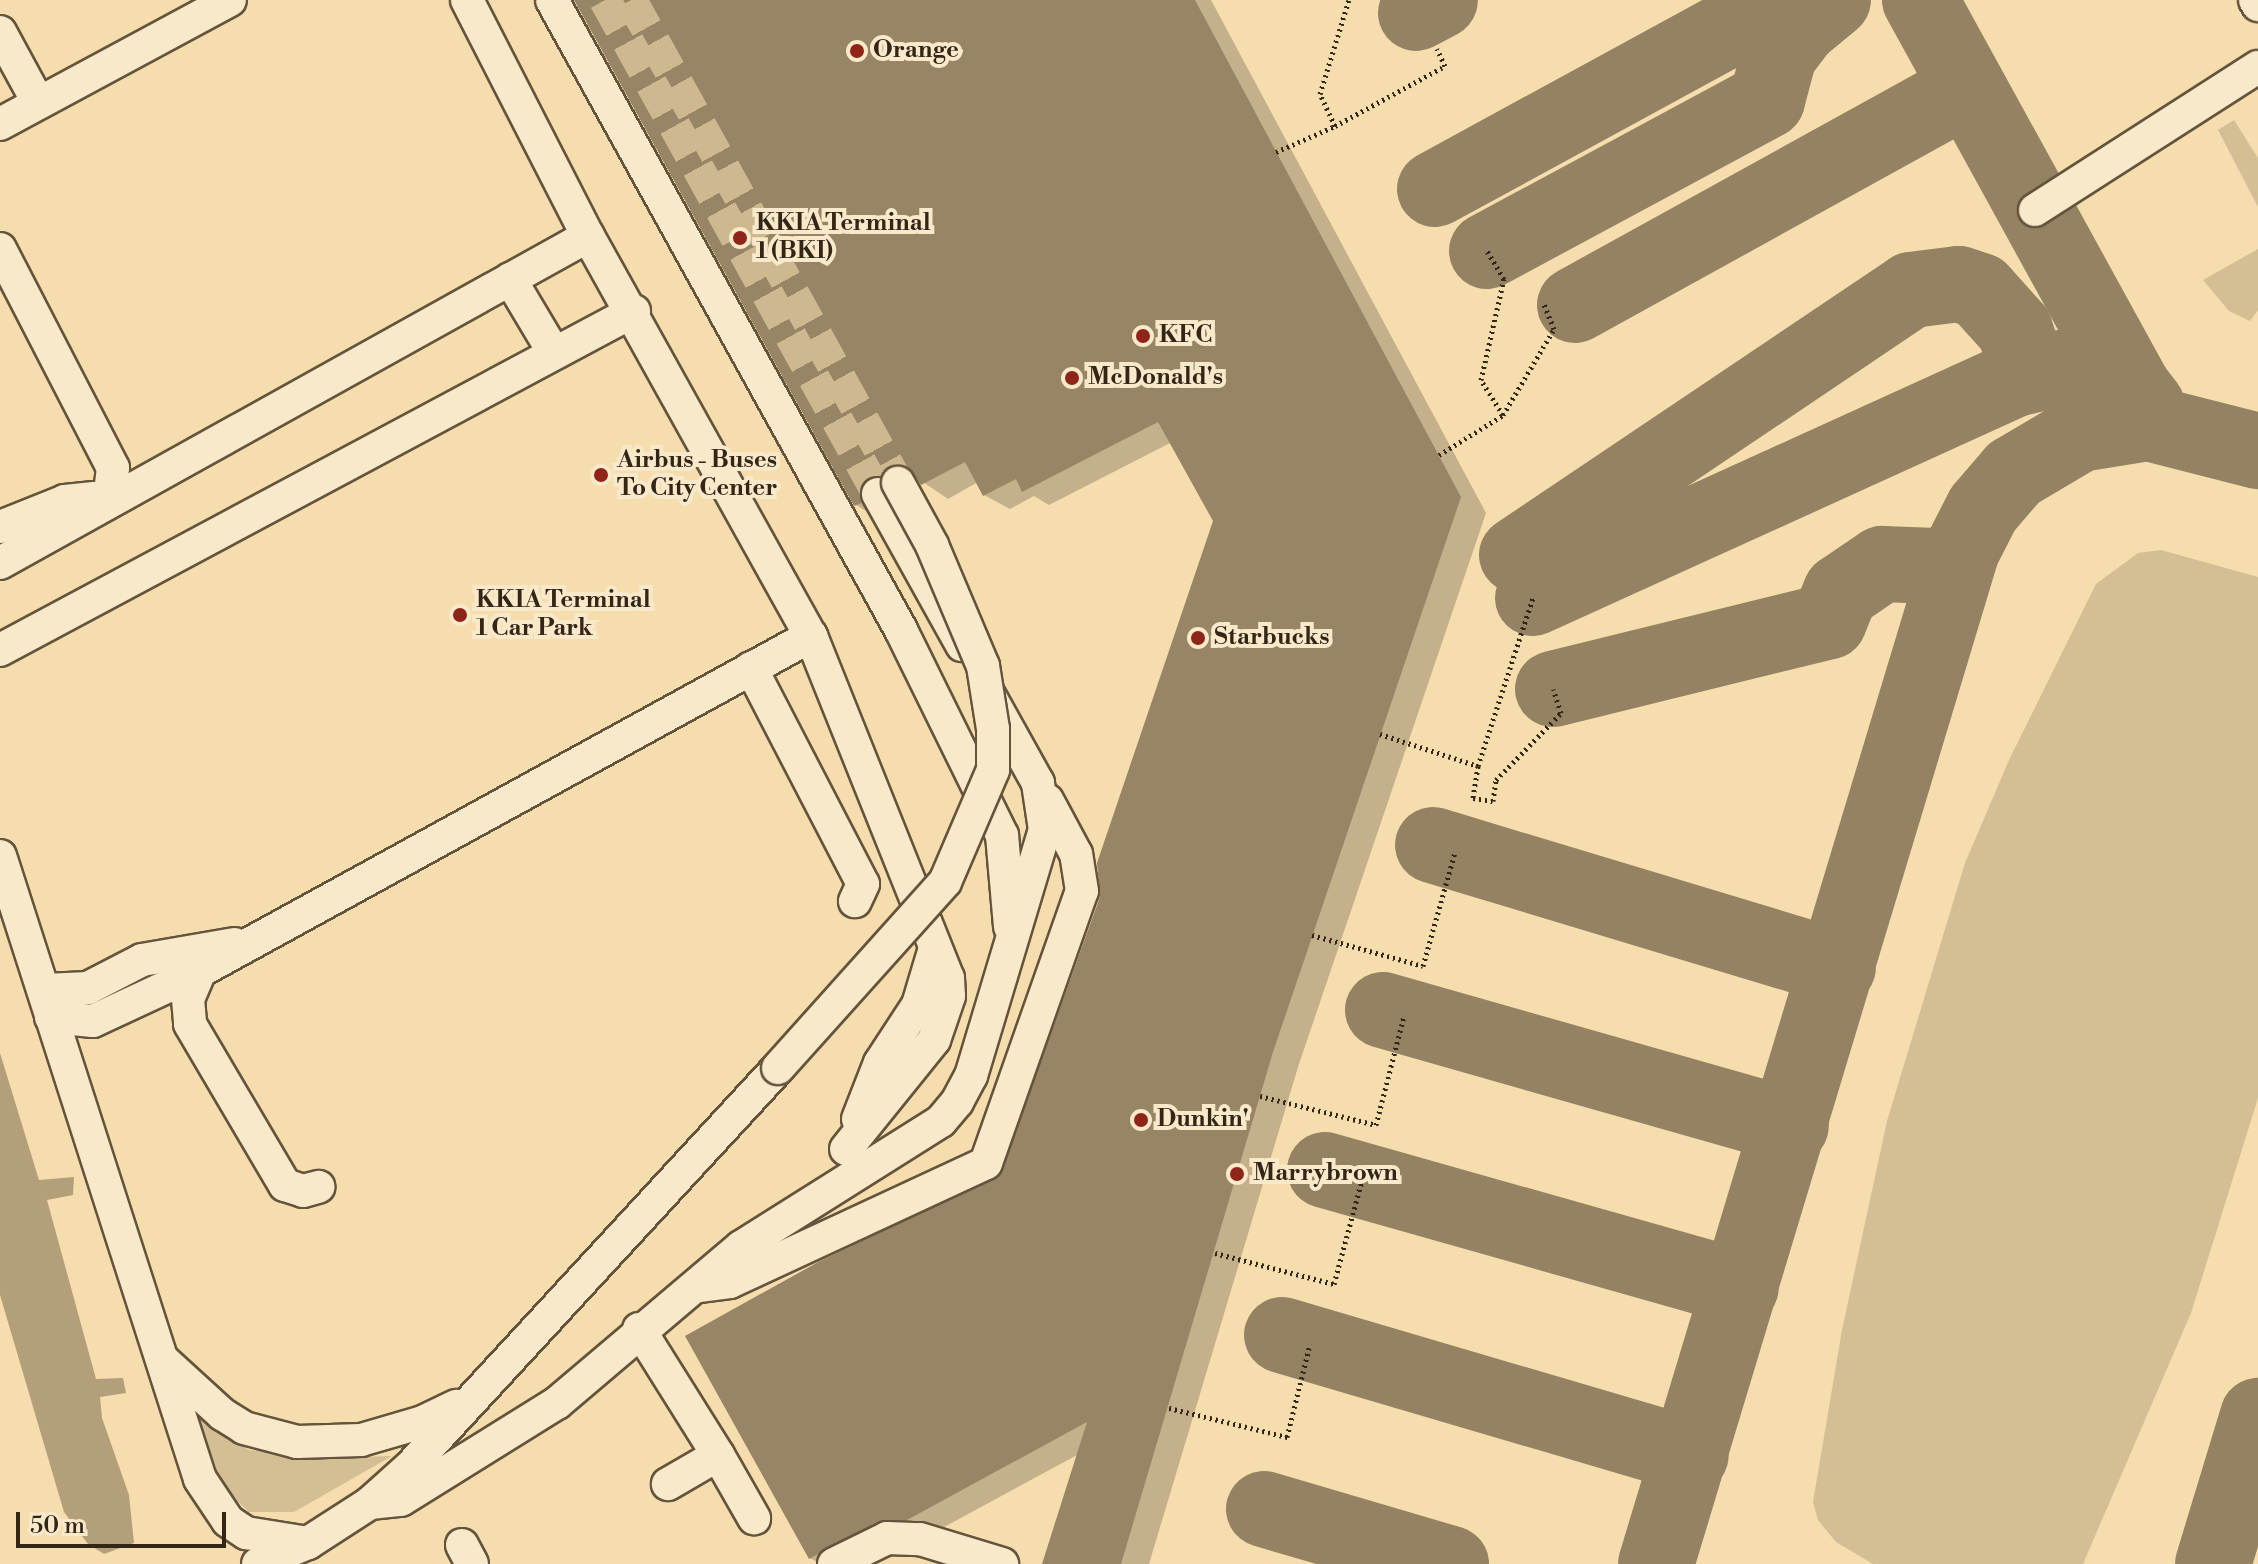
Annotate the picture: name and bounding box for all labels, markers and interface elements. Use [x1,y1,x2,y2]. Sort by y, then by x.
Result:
place label: Orange [873,37,959,65]
marker: Orange [848,42,866,60]
place label: KKIA Terminal 1 (BKI) [756,210,931,266]
marker: KKIA Terminal 1 (BKI) [731,229,749,247]
place label: KFC [1159,322,1212,350]
marker: KFC [1134,327,1152,345]
place label: McDonald's [1088,364,1223,392]
marker: McDonald's [1063,369,1081,387]
place label: Airbus - Buses To City Center [617,447,777,503]
marker: Airbus - Buses To City Center [592,466,610,484]
place label: KKIA Terminal 1 Car Park [476,587,651,643]
marker: KKIA Terminal 1 Car Park [451,606,469,624]
place label: Starbucks [1214,624,1330,652]
marker: Starbucks [1189,629,1207,647]
place label: Dunkin' [1157,1106,1249,1134]
marker: Dunkin' [1132,1111,1150,1129]
place label: Marrybrown [1253,1160,1398,1188]
marker: Marrybrown [1228,1165,1246,1183]
scale bar [20,1496,230,1546]
text: 50 m [30,1511,85,1541]

